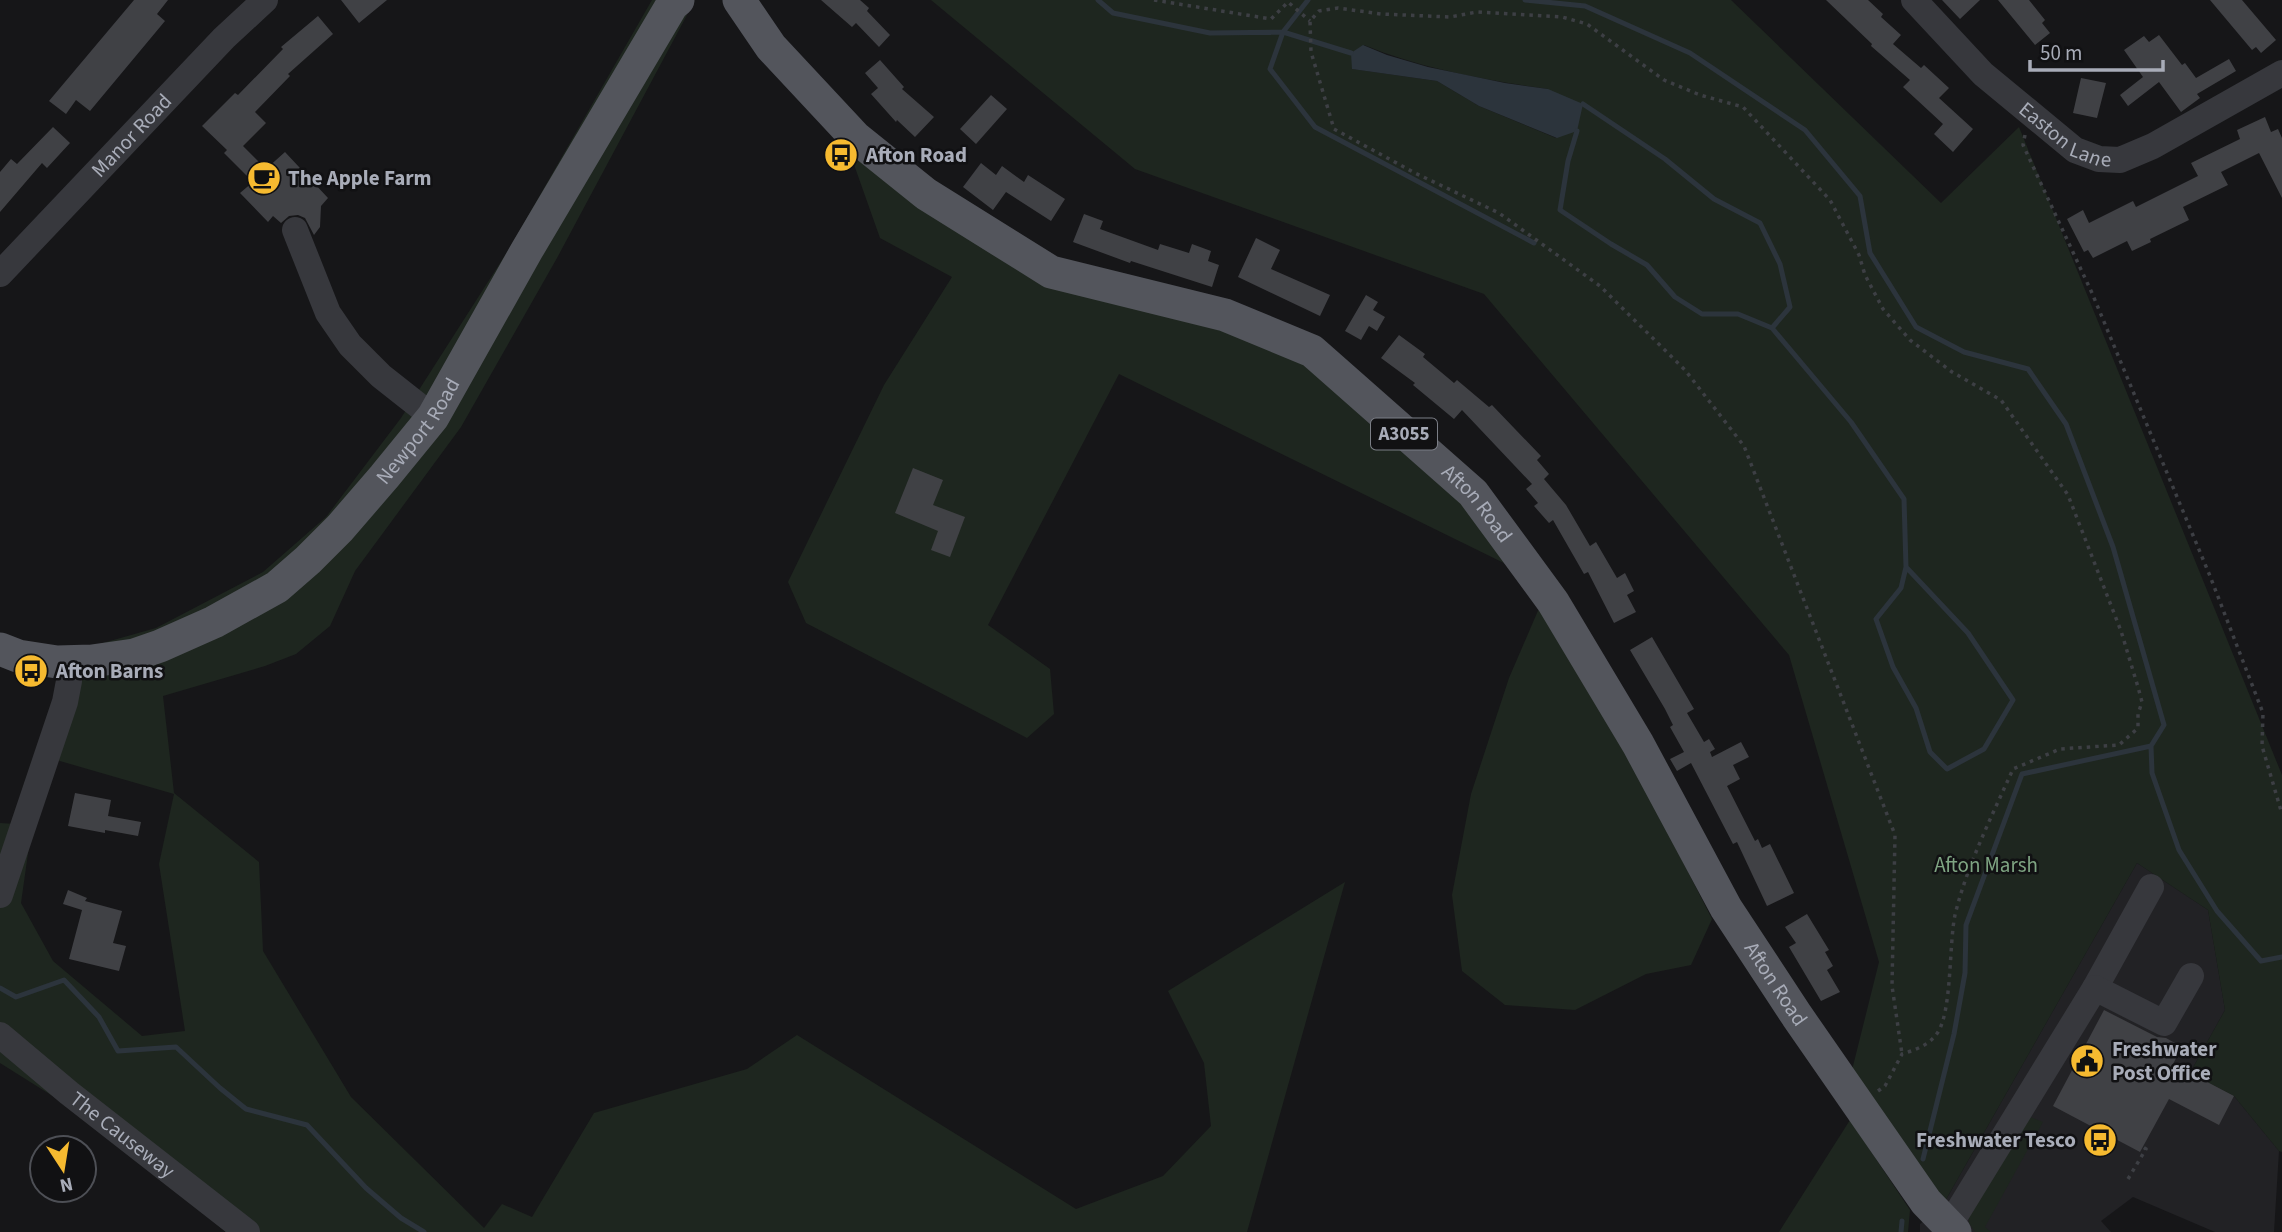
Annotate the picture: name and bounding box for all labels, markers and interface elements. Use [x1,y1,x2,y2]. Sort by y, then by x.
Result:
scale bar [2030,28,2163,72]
text: 50 m [2040,38,2082,68]
street label: Manor Road [84,87,179,184]
street label: Easton Lane [2012,95,2112,175]
bus stop icon: Afton Road [822,136,860,174]
place label: Afton Road [865,140,967,170]
cafe icon: The Apple Farm [245,159,283,197]
place label: The Apple Farm [288,163,432,193]
street label: Newport Road [369,372,467,491]
road number: A3055 [1371,418,1437,449]
street label: Afton Road [1435,457,1520,549]
bus stop icon: Afton Barns [12,652,50,690]
place label: Afton Barns [55,656,163,686]
park label: Afton Marsh [1934,850,2038,880]
street label: Afton Road [1737,936,1815,1032]
place label: Freshwater Post Office [2112,1034,2217,1088]
public building icon: Freshwater Post Office [2068,1042,2106,1080]
street label: The Causeway [64,1084,182,1185]
bus stop icon: Freshwater Tesco [2081,1121,2119,1159]
place label: Freshwater Tesco [1916,1125,2076,1155]
north arrow [28,1134,98,1204]
text: N [57,1170,75,1199]

